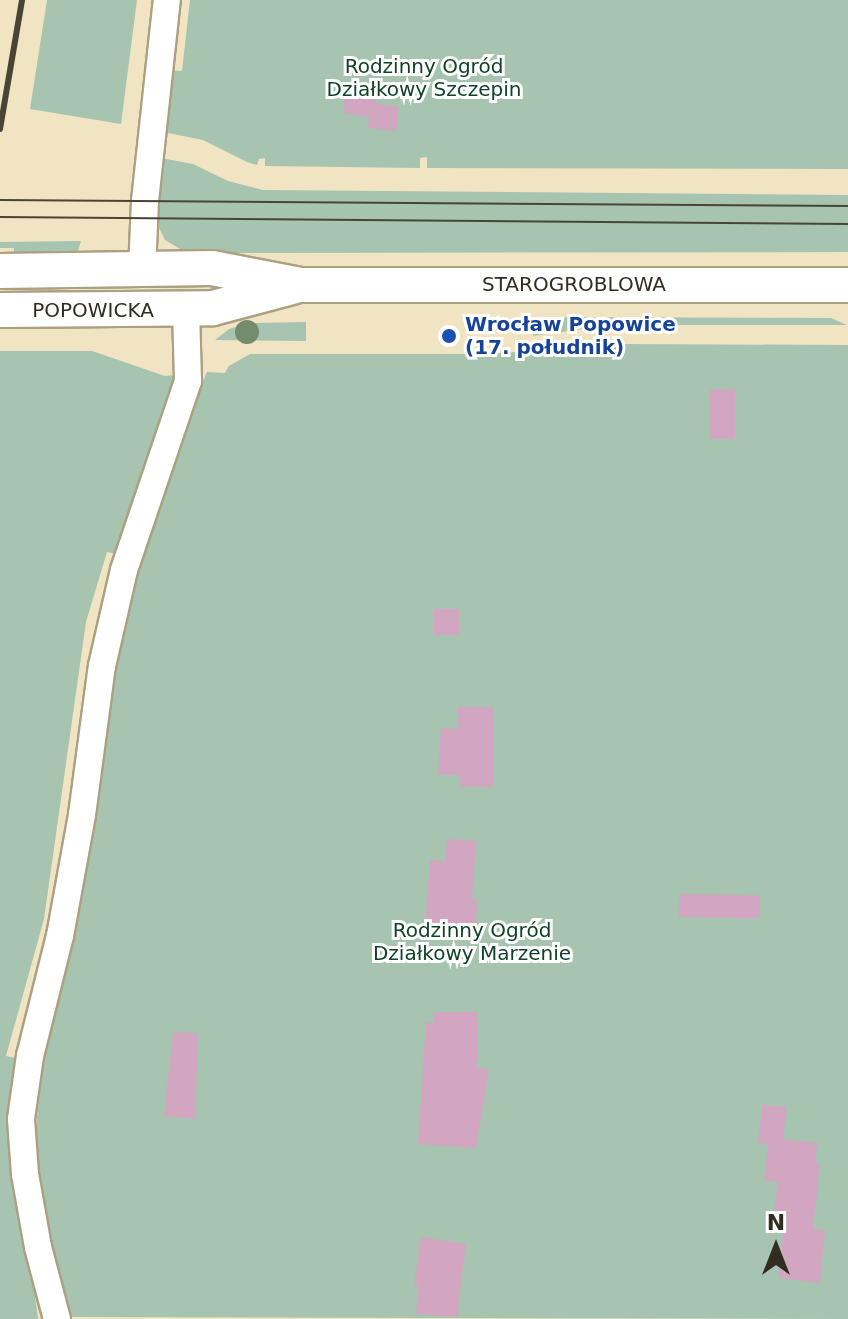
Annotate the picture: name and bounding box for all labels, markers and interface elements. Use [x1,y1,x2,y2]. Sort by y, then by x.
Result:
park label: Rodzinny Ogród Działkowy Szczepin [327,54,521,101]
street label: STAROGROBLOWA [482,272,666,296]
street label: POPOWICKA [32,298,154,322]
place label: Wrocław Popowice (17. południk) [465,312,676,359]
marker: Wrocław Popowice (17. południk) [440,327,458,345]
park label: Rodzinny Ogród Działkowy Marzenie [373,919,571,966]
north arrow [736,1207,816,1287]
text: N [767,1210,785,1235]

